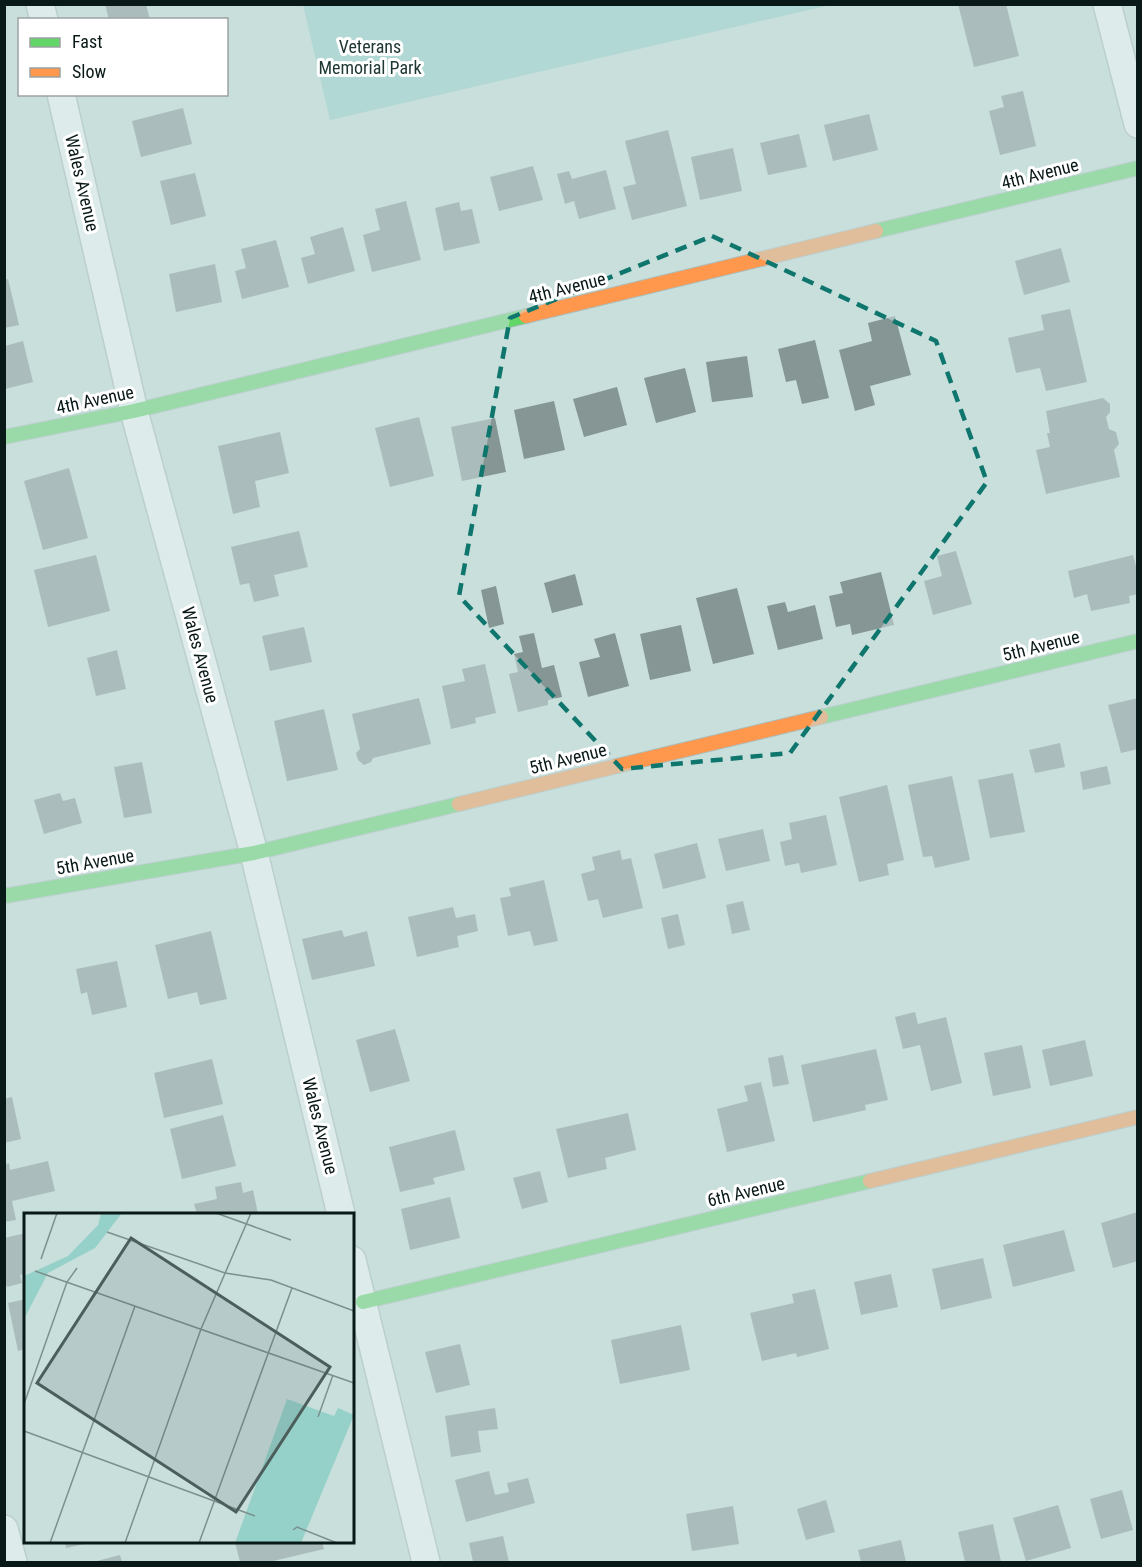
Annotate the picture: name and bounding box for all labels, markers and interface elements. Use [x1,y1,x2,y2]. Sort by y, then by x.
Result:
legend [18,18,228,96]
text: Fast [72,31,103,52]
park label: Veterans Memorial Park [318,36,422,78]
text: Slow [72,61,107,82]
street label: Wales Avenue [61,132,104,233]
street label: 4th Avenue [999,154,1081,193]
street label: 4th Avenue [526,268,608,307]
street label: 4th Avenue [54,381,136,418]
street label: Wales Avenue [178,604,223,705]
street label: 5th Avenue [1000,626,1082,665]
street label: 5th Avenue [527,739,609,778]
street label: 5th Avenue [54,844,136,879]
street label: Wales Avenue [298,1075,343,1176]
street label: 6th Avenue [705,1172,787,1211]
inset map [24,1213,354,1543]

